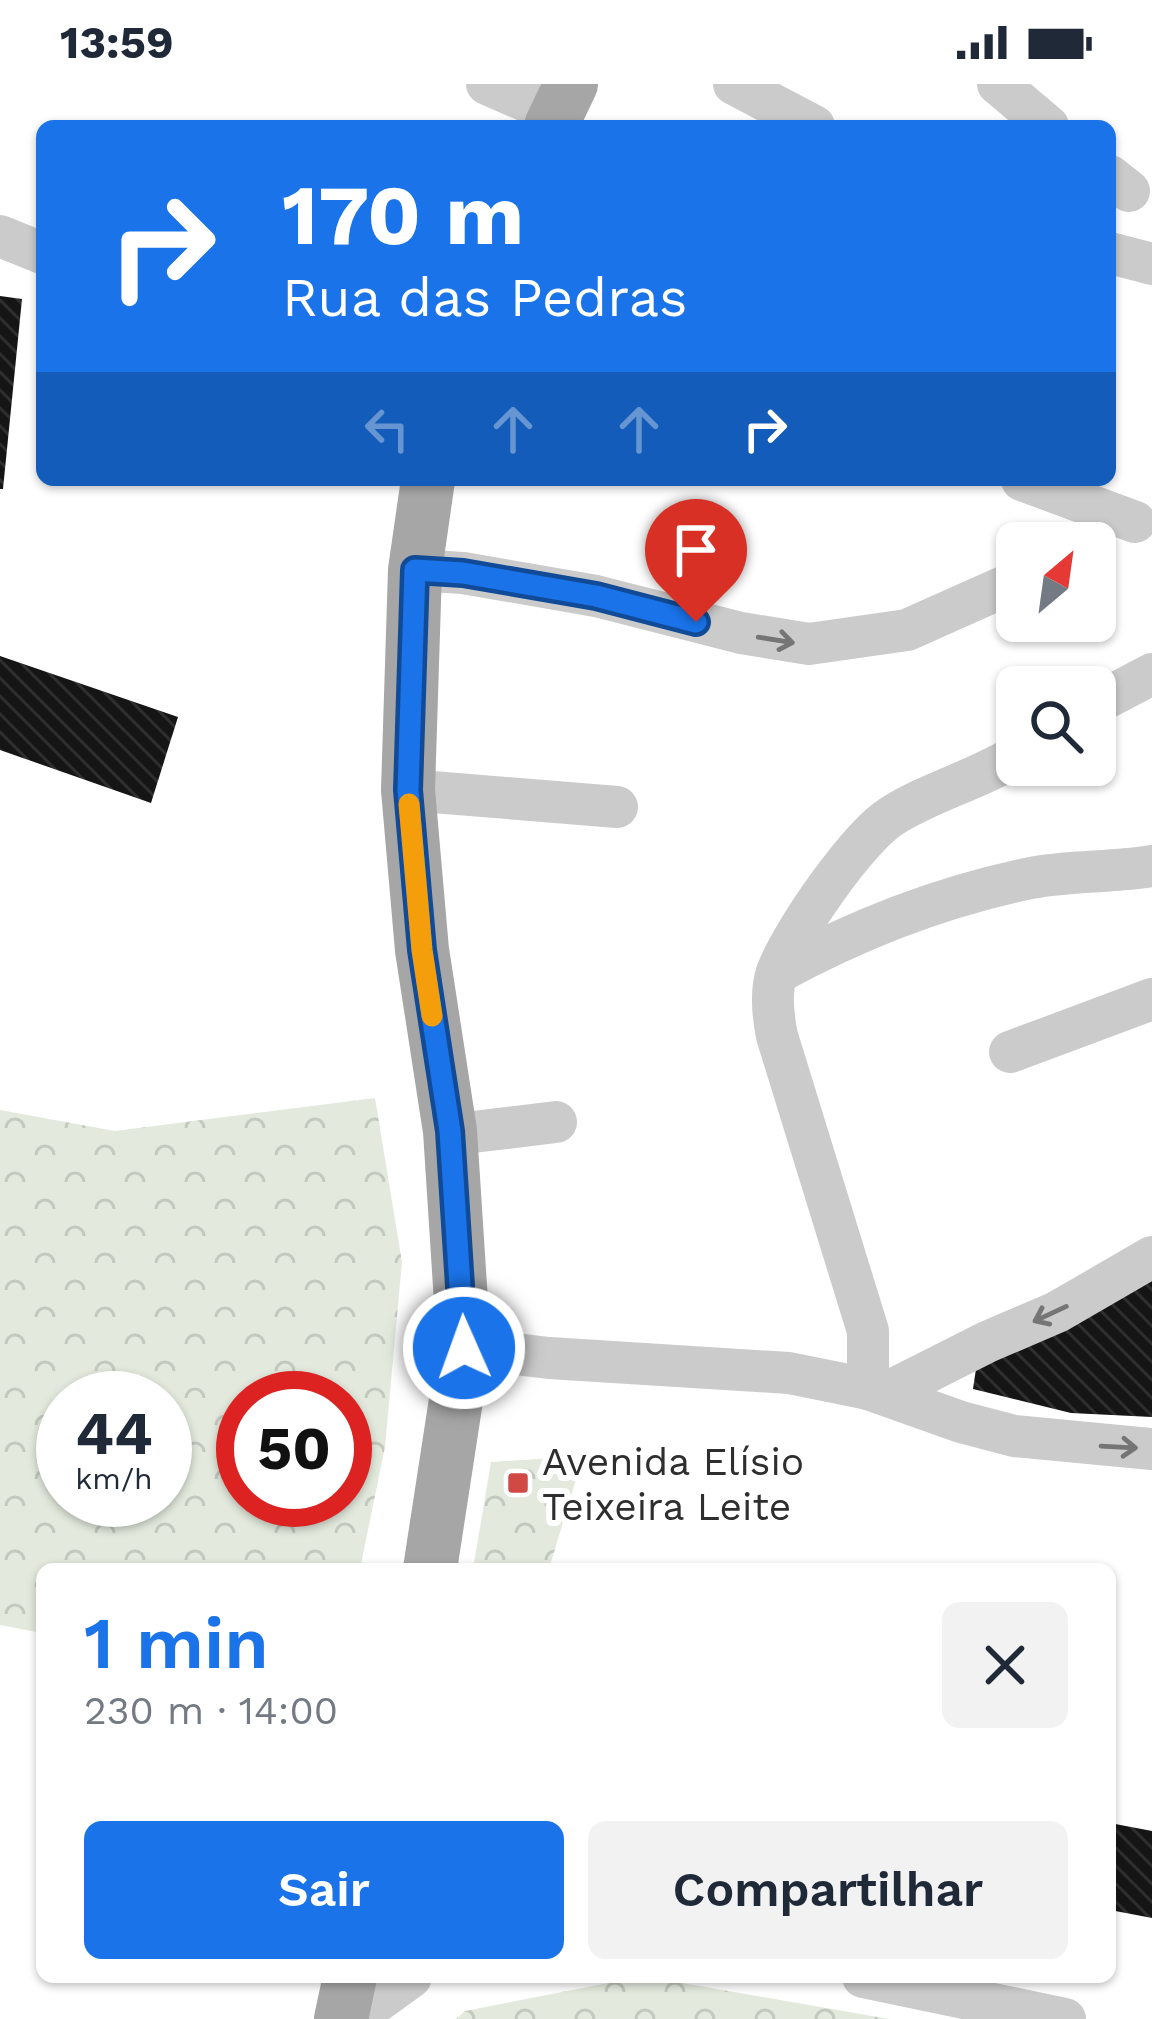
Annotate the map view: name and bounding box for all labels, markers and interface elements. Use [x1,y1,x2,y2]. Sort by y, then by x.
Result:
text: 13:59 [60,16,174,69]
text: 170 m [282,166,524,264]
icon: right [84,168,240,324]
text: Rua das Pedras [282,266,687,329]
icon: left [354,396,420,462]
icon: ahead [480,396,546,462]
icon: ahead [606,396,672,462]
icon: right [732,396,798,462]
pin [645,499,747,622]
icon: arrive [663,517,729,583]
north arrow [996,522,1116,642]
map controls [996,522,1116,786]
one-way arrow [756,629,795,652]
button: search [996,666,1116,786]
position arrow [401,1285,527,1411]
one-way arrow [1033,1304,1069,1326]
speed limit sign: 50 [216,1371,372,1527]
text: 44 [75,1398,153,1469]
one-way arrow [1099,1436,1138,1459]
place label: Avenida Elísio Teixeira Leite [542,1439,804,1529]
text: km/h [75,1461,153,1496]
marker: Avenida Elísio Teixeira Leite [505,1470,531,1496]
text: 1 min [84,1601,269,1685]
button: close [942,1602,1068,1728]
text: 230 m · 14:00 [84,1688,338,1733]
button: Sair [84,1821,564,1959]
button: Compartilhar [588,1821,1068,1959]

